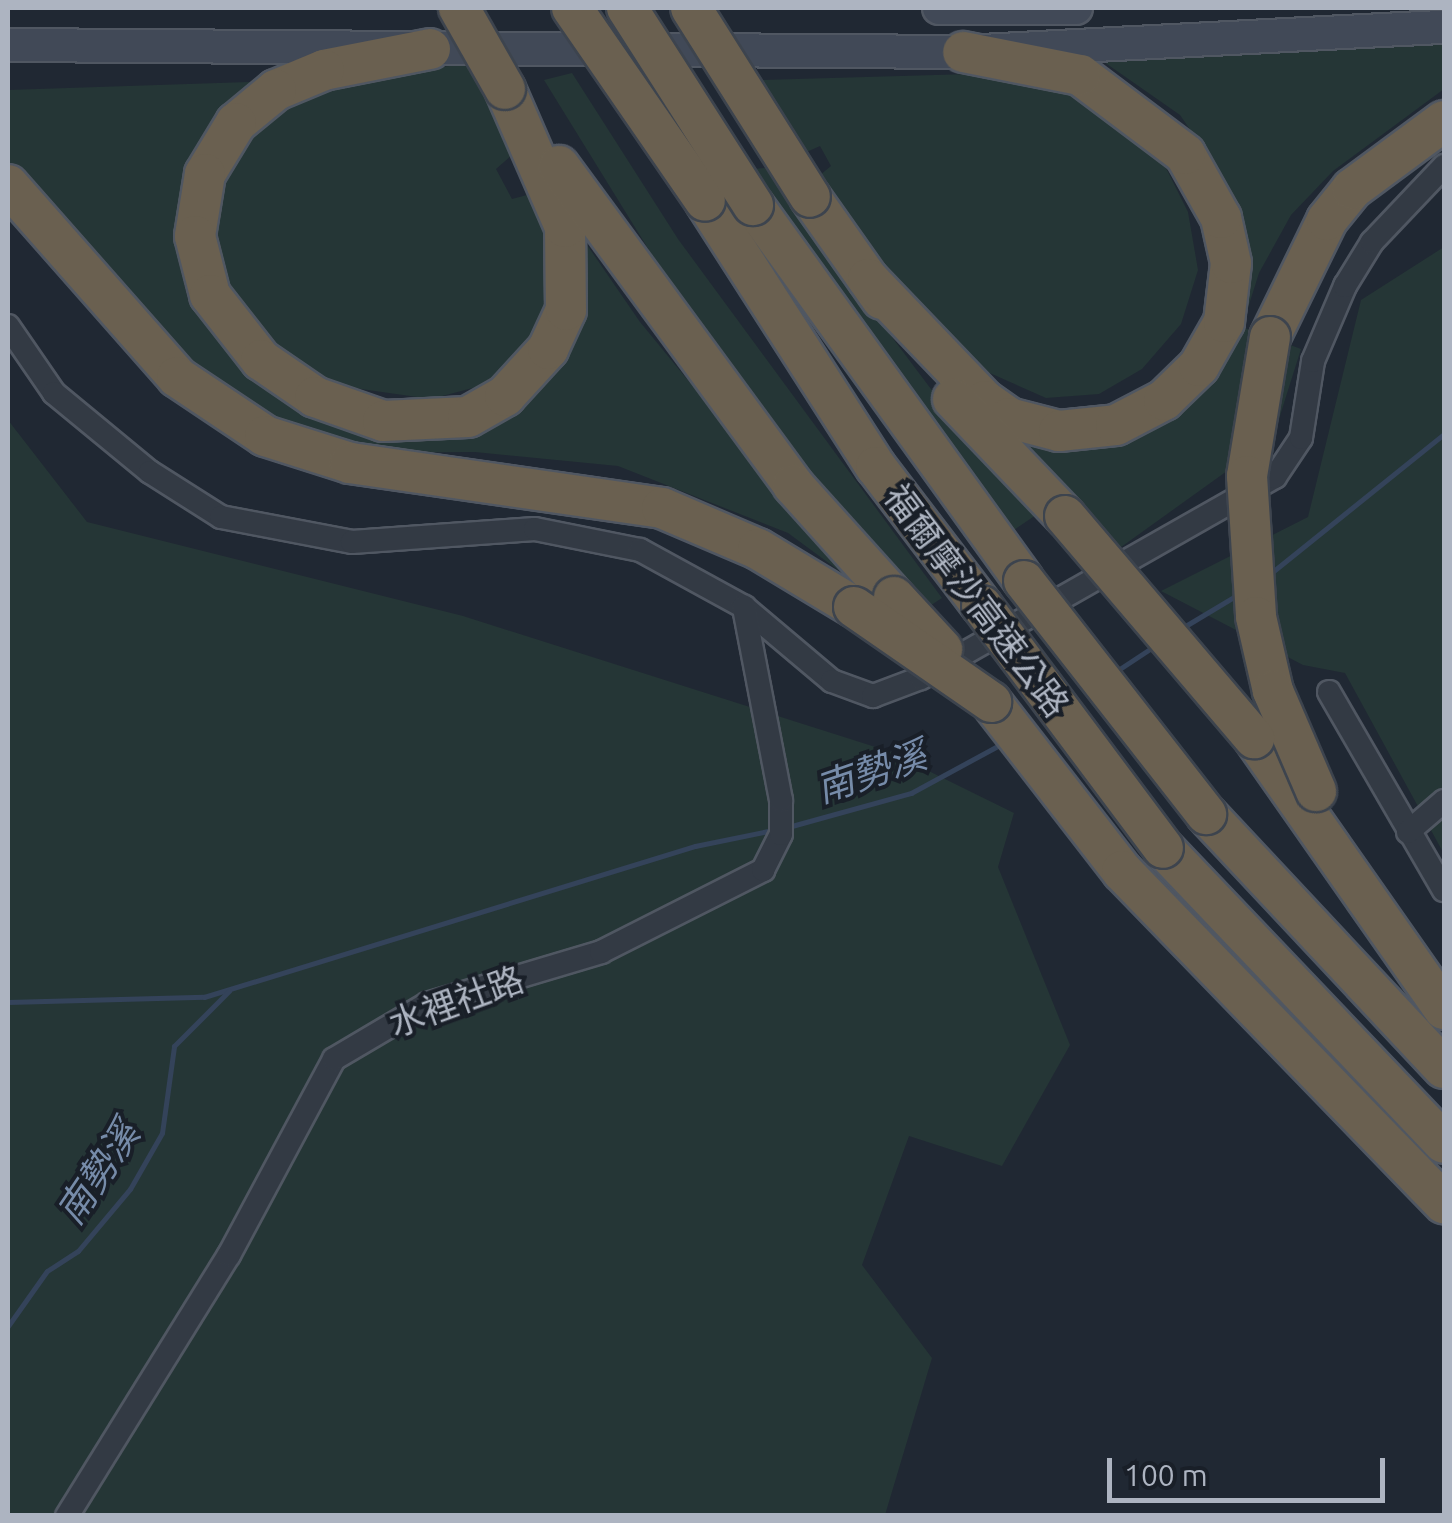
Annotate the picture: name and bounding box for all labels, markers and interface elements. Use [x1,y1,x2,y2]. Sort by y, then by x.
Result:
street label: 福爾摩沙高速公路 [876,476,1078,724]
water label: 南勢溪 [810,732,932,812]
street label: 水裡社路 [383,957,529,1045]
water label: 南勢溪 [47,1113,149,1233]
scale bar [1112,1438,1390,1500]
text: 100 m [1124,1458,1208,1492]

